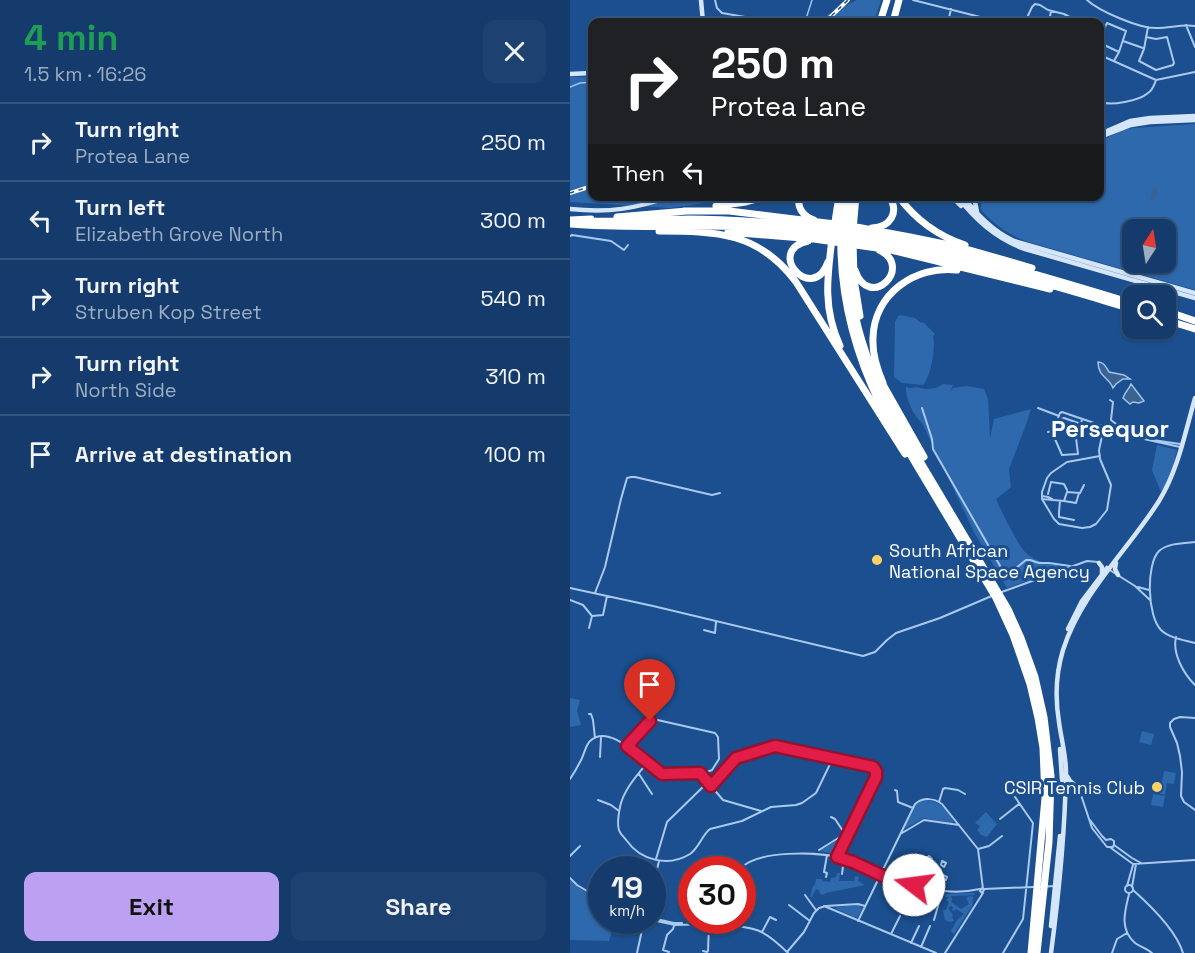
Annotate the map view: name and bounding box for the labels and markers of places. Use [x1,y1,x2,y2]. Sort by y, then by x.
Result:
place label: South African National Space Agency [889,539,1090,583]
marker: South African National Space Agency [870,553,884,567]
pin [624,659,675,721]
place label: CSIR Tennis Club [1004,776,1145,799]
marker: CSIR Tennis Club [1150,780,1164,794]

